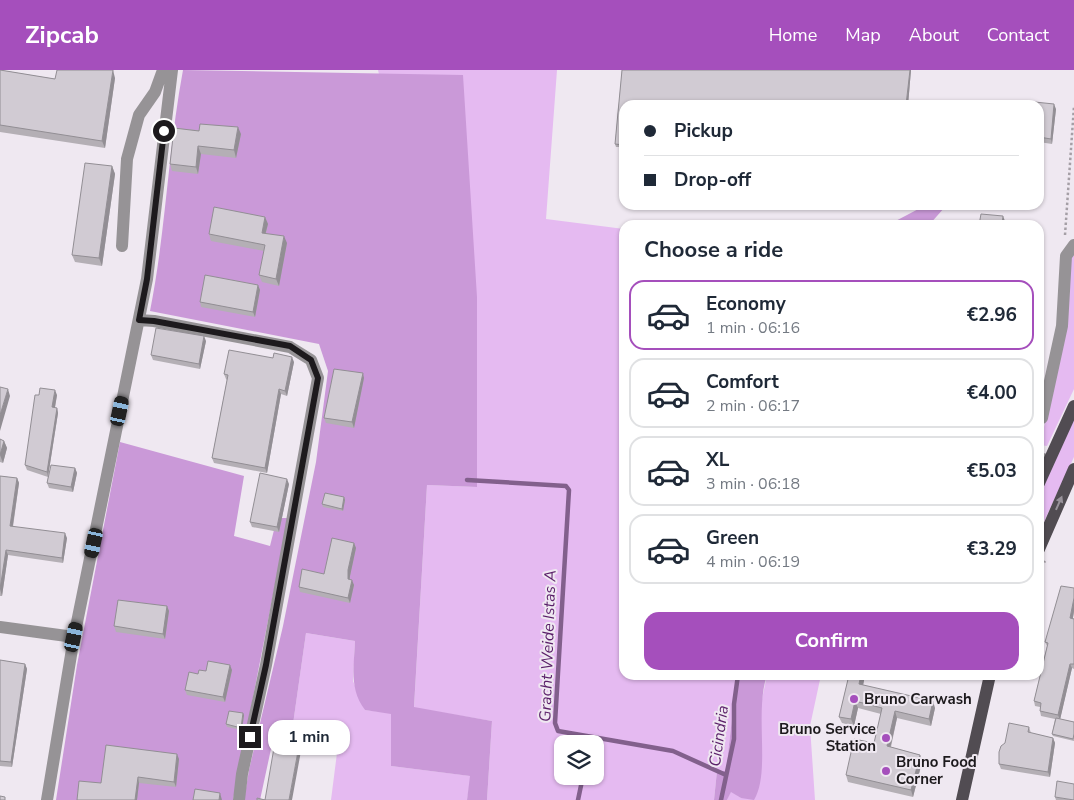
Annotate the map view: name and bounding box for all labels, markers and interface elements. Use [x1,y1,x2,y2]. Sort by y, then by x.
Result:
text: Zipcab [25,19,99,51]
text: Home [769,23,817,47]
text: Map [845,23,881,47]
text: About [909,23,959,47]
text: Contact [987,23,1049,47]
text: Pickup [674,118,733,144]
route start [153,120,175,142]
text: Drop-off [674,167,751,193]
text: Choose a ride [644,235,783,265]
text: Economy [706,291,786,317]
icon: car [646,293,691,338]
text: €2.96 [967,302,1017,328]
text: 1 min · 06:16 [706,317,800,339]
text: Comfort [706,369,779,395]
icon: car [646,371,691,416]
text: €4.00 [967,380,1017,406]
car [109,395,130,427]
text: 2 min · 06:17 [706,395,800,417]
text: XL [706,447,729,473]
icon: car [646,449,691,494]
text: €5.03 [967,458,1017,484]
text: 3 min · 06:18 [706,473,800,495]
one-way arrow [1055,496,1063,510]
text: Green [706,525,759,551]
car [83,527,104,559]
icon: car [646,527,691,572]
text: €3.29 [967,536,1017,562]
text: 4 min · 06:19 [706,551,800,573]
water label: Gracht Weide Istas A [534,570,562,722]
button: Confirm [644,612,1019,670]
car [63,621,84,653]
place label: Bruno Carwash [864,689,972,709]
marker: Bruno Carwash [848,693,860,705]
water label: Cicindria [704,704,734,768]
place label: Bruno Service Station [779,719,876,756]
callout: 1 min [268,720,350,754]
route end [239,726,261,748]
text: 1 min [288,726,330,748]
marker: Bruno Service Station [880,732,892,744]
map controls [554,735,604,785]
button: layers [554,735,604,785]
place label: Bruno Food Corner [896,752,977,789]
marker: Bruno Food Corner [880,765,892,777]

